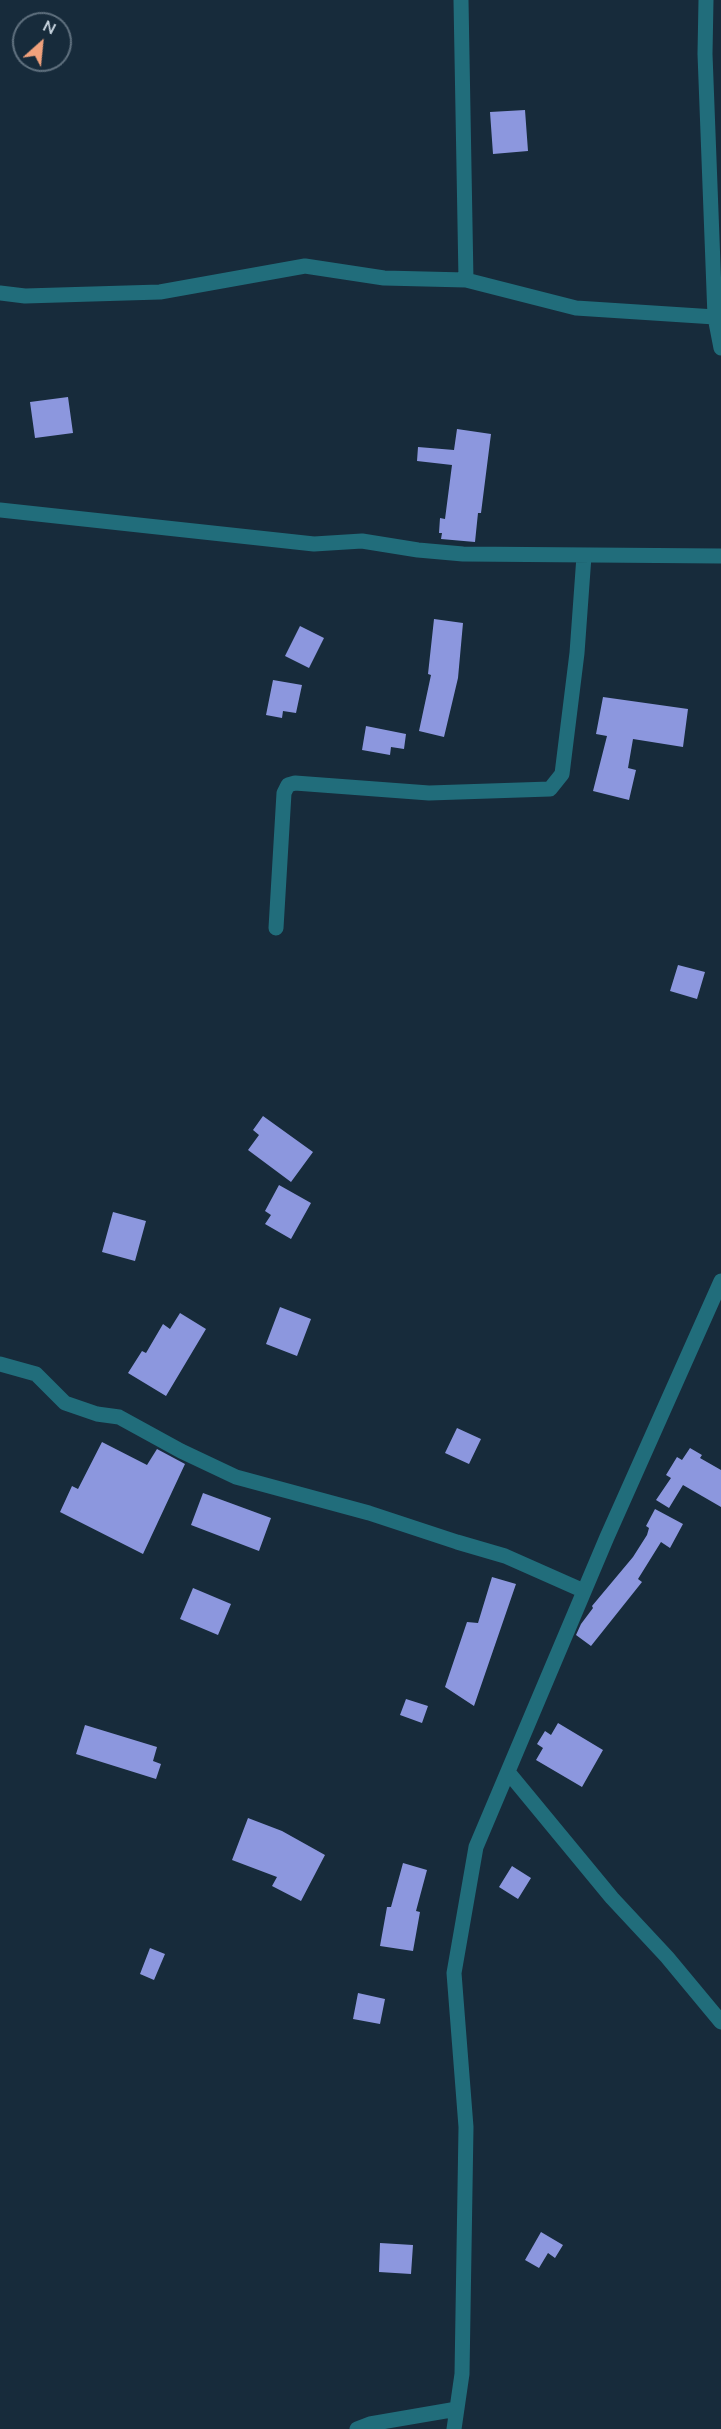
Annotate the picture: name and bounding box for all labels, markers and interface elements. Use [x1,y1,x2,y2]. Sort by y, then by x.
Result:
north arrow [12,12,72,72]
text: N [39,15,60,40]

